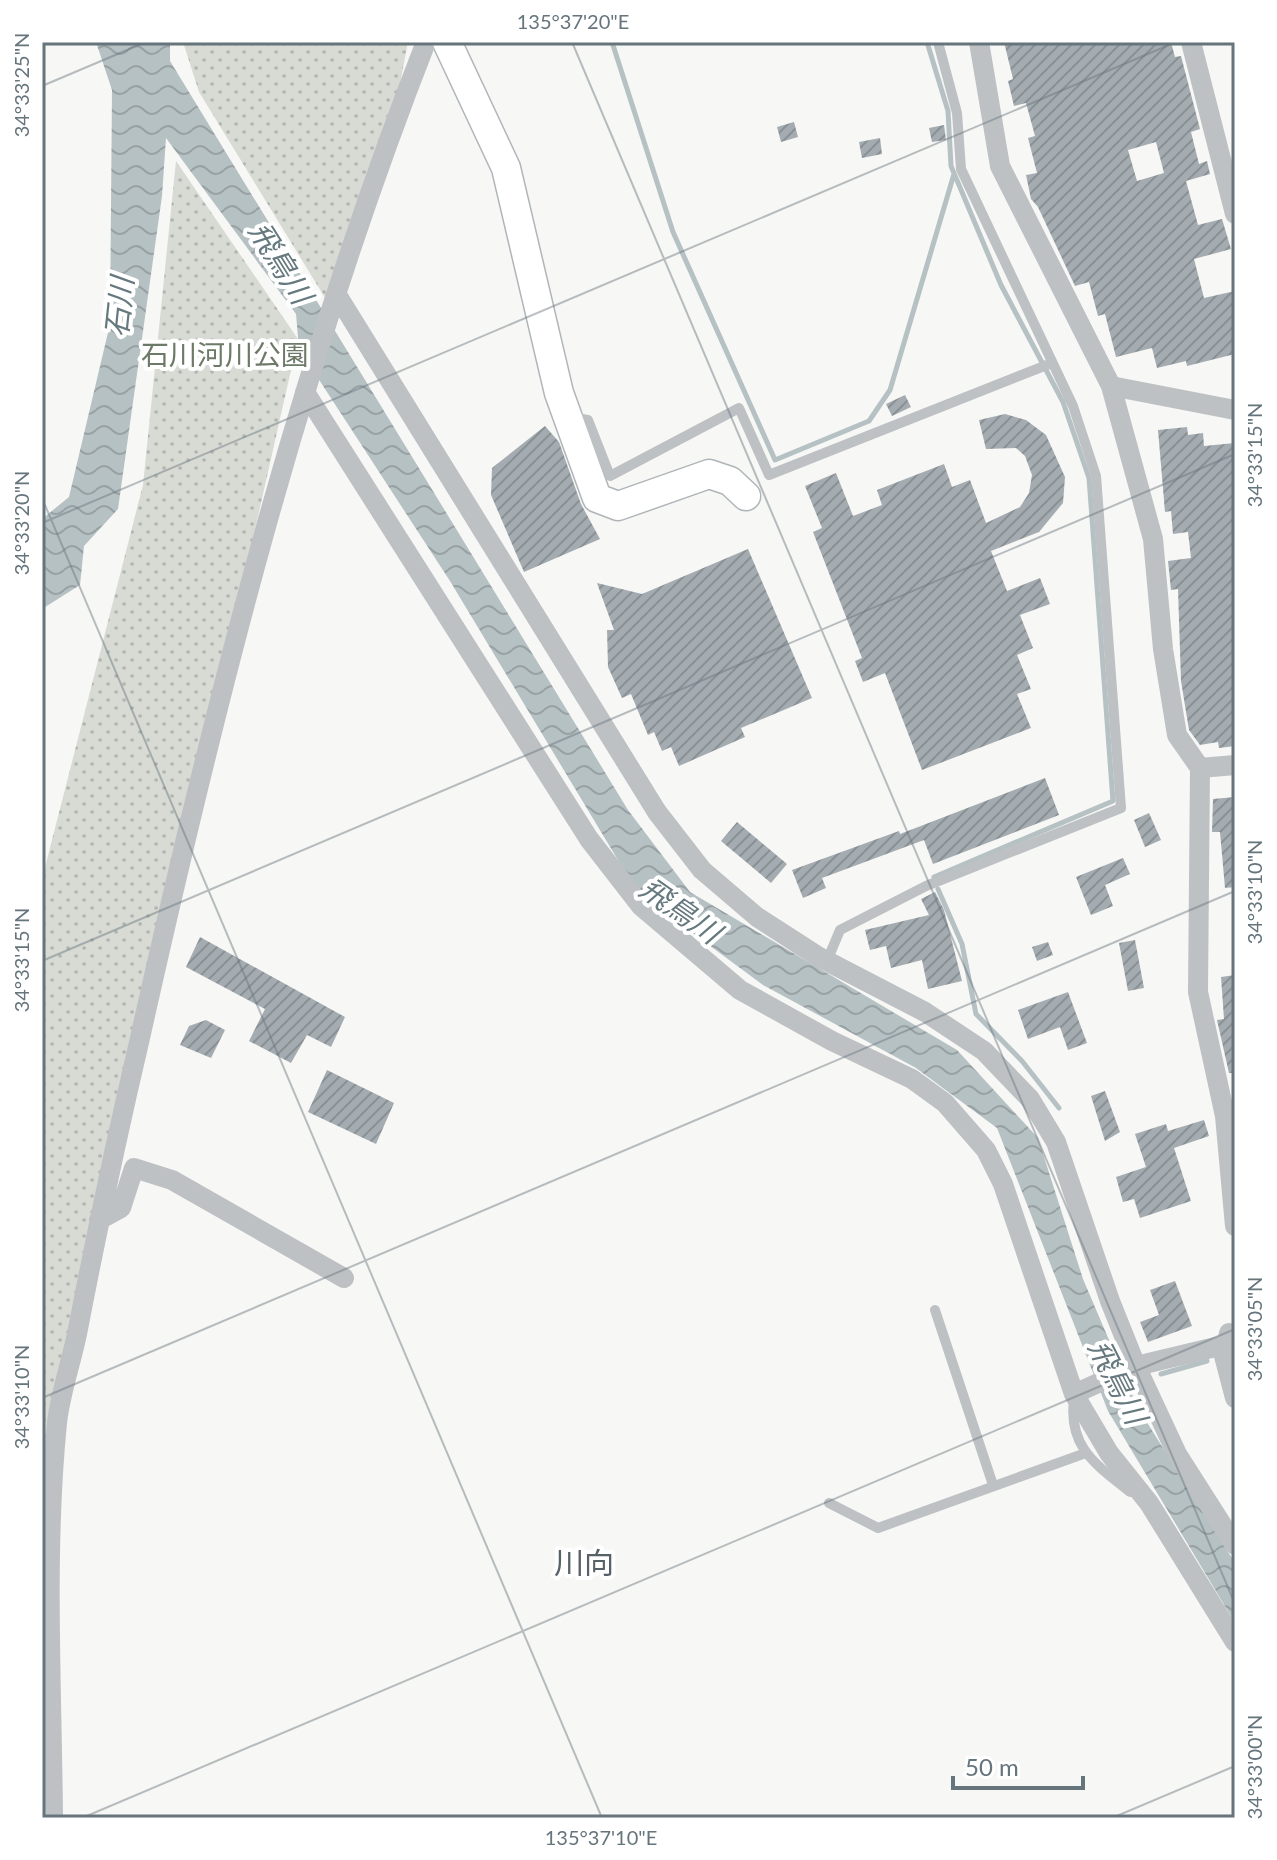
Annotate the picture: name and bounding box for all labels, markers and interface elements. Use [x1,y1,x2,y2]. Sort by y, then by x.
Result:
text: 135°37'20"E [517,9,629,33]
text: 34°33'25"N [9,33,33,137]
water label: 飛鳥川 [243,214,322,312]
water label: 石川 [97,272,139,339]
park label: 石川河川公園 [141,337,309,371]
text: 34°33'15"N [1242,403,1266,507]
text: 34°33'20"N [9,471,33,575]
text: 34°33'10"N [1242,840,1266,944]
water label: 飛鳥川 [634,869,731,952]
text: 34°33'15"N [9,908,33,1012]
text: 34°33'05"N [1242,1277,1266,1381]
water label: 飛鳥川 [1082,1333,1157,1432]
text: 34°33'10"N [9,1345,33,1449]
district label: 川向 [554,1544,614,1580]
text: 34°33'00"N [1242,1715,1266,1819]
scale bar [953,1740,1083,1790]
text: 50 m [965,1752,1019,1781]
text: 135°37'10"E [545,1825,657,1849]

